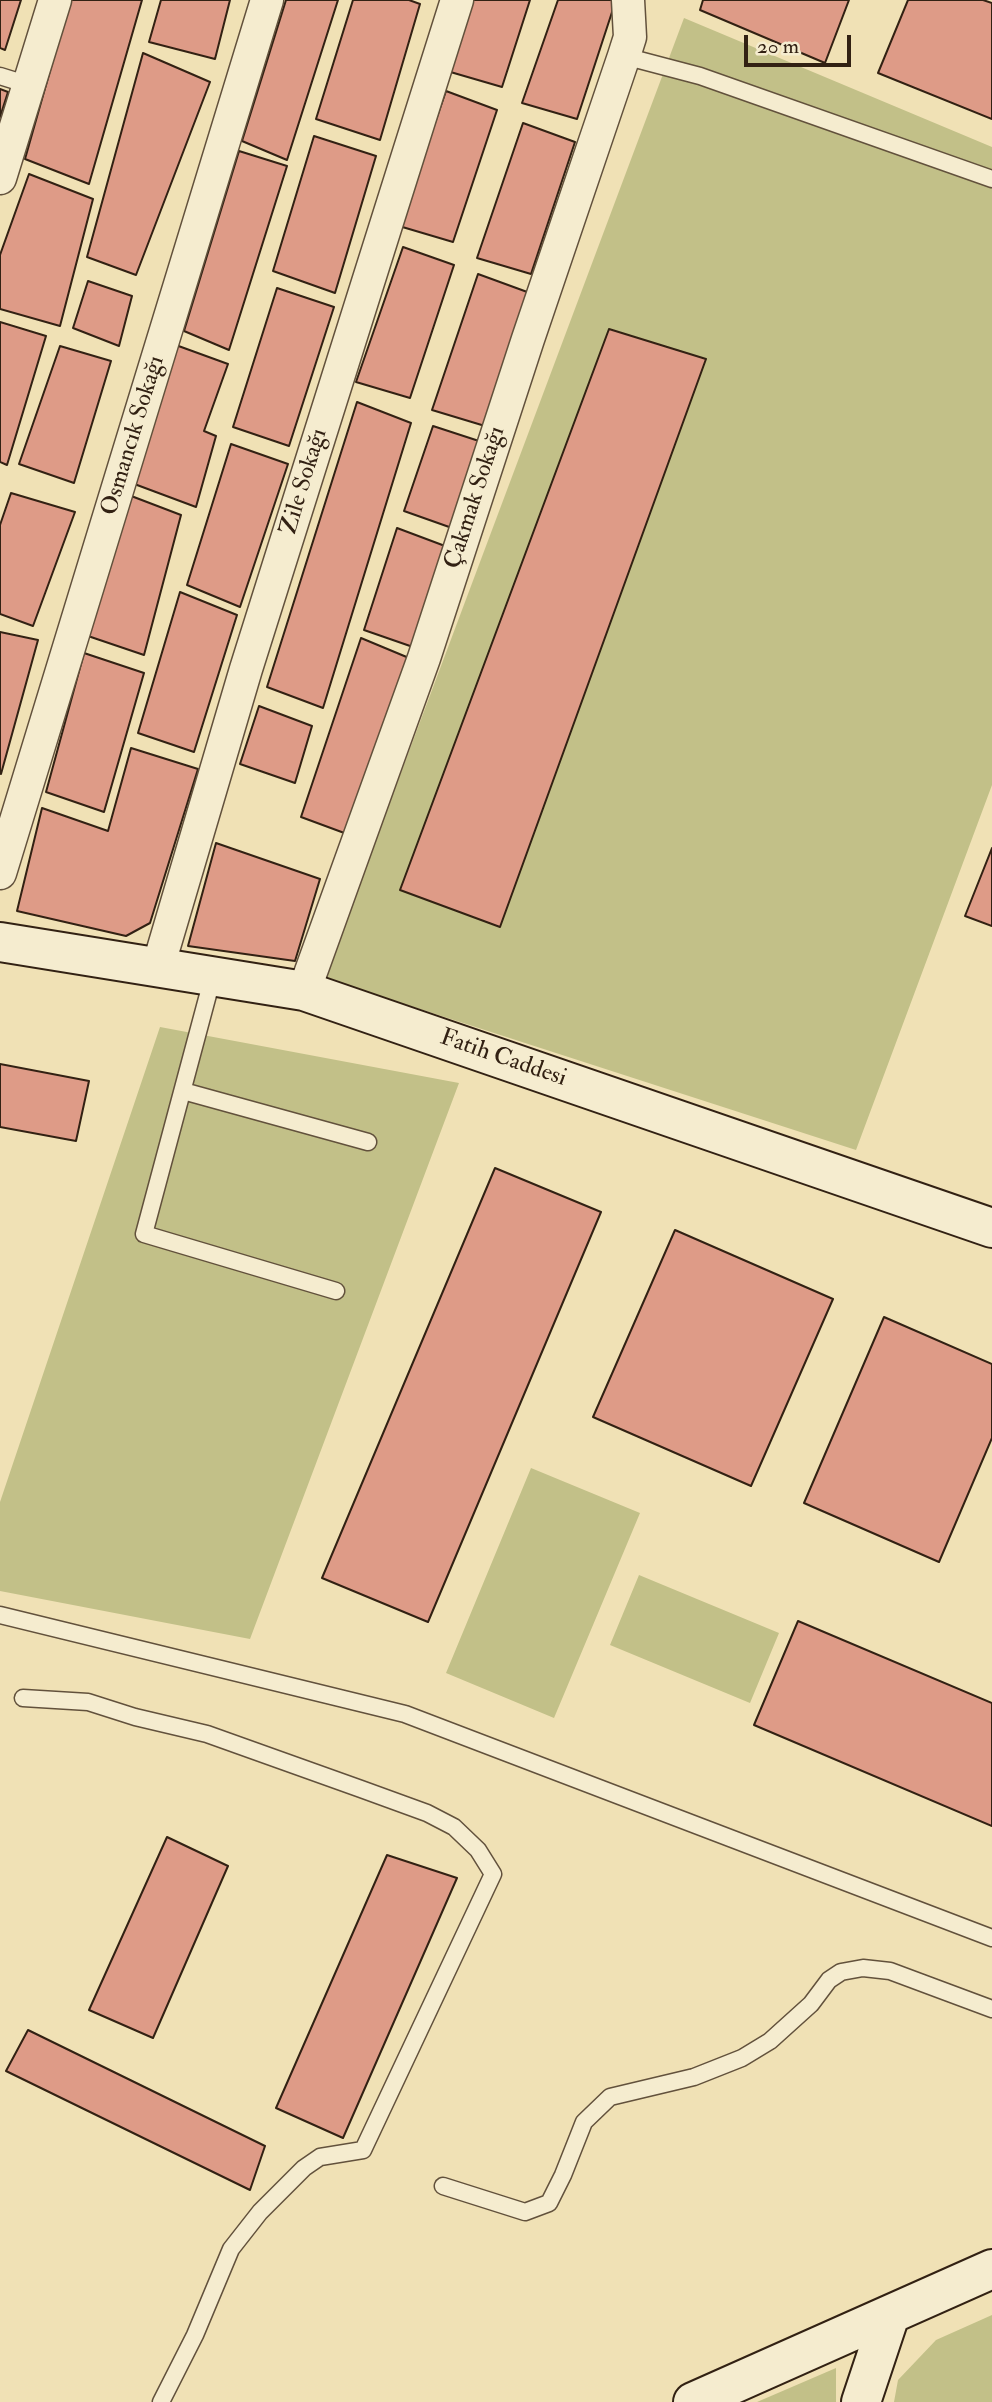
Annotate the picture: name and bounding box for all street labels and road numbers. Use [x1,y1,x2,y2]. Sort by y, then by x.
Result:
street label: Osmancık Sokağı [96,353,172,519]
street label: Çakmak Sokağı [439,423,513,573]
street label: Zile Sokağı [275,425,335,539]
street label: Fatih Caddesi [436,1024,570,1094]

